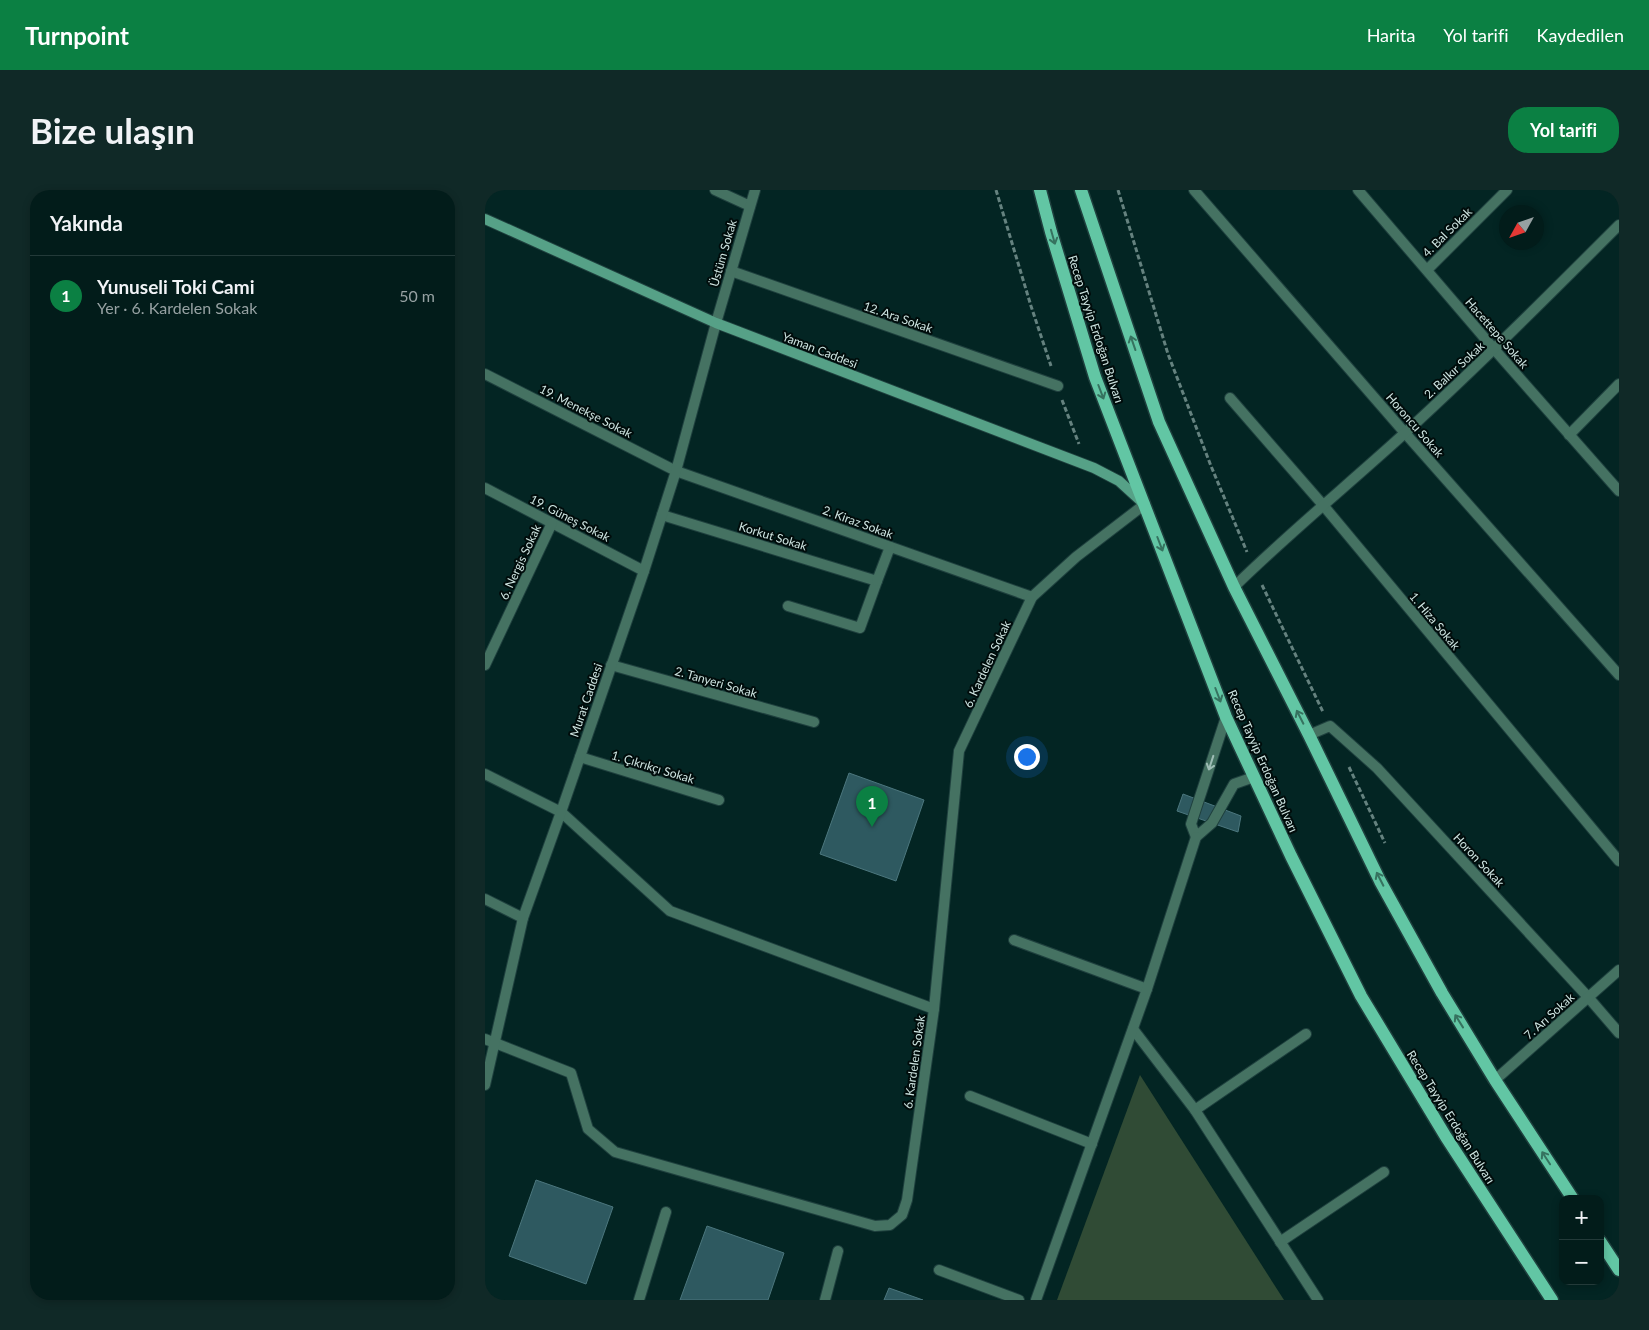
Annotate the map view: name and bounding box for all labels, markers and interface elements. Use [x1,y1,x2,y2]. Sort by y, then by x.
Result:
text: Turnpoint [25,21,129,50]
text: Harita [1367,24,1415,46]
text: Yol tarifi [1443,24,1509,46]
text: Kaydedilen [1537,24,1624,46]
button: Yol tarifi [1508,107,1619,153]
text: Bize ulaşın [30,109,195,151]
street label: 4. Bal Sokak [1419,203,1476,260]
north arrow [1499,205,1544,250]
text: Yakında [50,210,123,235]
street label: Üstüm Sokak [706,217,740,288]
one-way arrow [1048,229,1058,245]
street label: Recep Tayyip Erdoğan Bulvarı [1065,253,1127,405]
text: Yunuseli Toki Cami [97,275,254,298]
text: 1 [61,286,71,305]
text: 50 m [399,286,435,305]
street label: Hacettepe Sokak [1462,295,1532,372]
text: Yer · 6. Kardelen Sokak [97,298,257,317]
street label: 12. Ara Sokak [861,298,935,336]
street label: Yaman Caddesi [780,329,860,371]
one-way arrow [1127,335,1137,351]
street label: 2. Balkır Sokak [1421,338,1488,402]
street label: 19. Menekşe Sokak [537,381,636,441]
one-way arrow [1097,384,1106,399]
street label: Horoncu Sokak [1383,390,1448,461]
street label: 19. Güneş Sokak [527,491,613,545]
street label: 2. Kiraz Sokak [821,502,896,542]
street label: Korkut Sokak [737,519,810,554]
street label: 6. Nergis Sokak [496,521,544,602]
one-way arrow [1156,535,1165,551]
street label: 1. Hiza Sokak [1407,589,1464,654]
street label: 6. Kardelen Sokak [960,617,1014,710]
street label: Murat Caddesi [566,661,606,739]
street label: 2. Tanyeri Sokak [673,663,760,701]
one-way arrow [1214,687,1223,703]
street label: Recep Tayyip Erdoğan Bulvarı [1225,687,1301,835]
one-way arrow [1295,710,1305,725]
your location [1014,744,1040,770]
street label: 1. Çıkrıkçı Sokak [610,747,697,787]
one-way arrow [1206,755,1215,771]
pin: 1 [856,786,888,827]
street label: Horon Sokak [1450,830,1508,891]
one-way arrow [1375,872,1384,887]
street label: 7. Arı Sokak [1521,989,1578,1042]
street label: 6. Kardelen Sokak [900,1013,928,1110]
one-way arrow [1453,1014,1463,1028]
street label: Recep Tayyip Erdoğan Bulvarı [1404,1048,1498,1186]
one-way arrow [1541,1151,1551,1165]
map controls [1559,1195,1604,1285]
button: + [1559,1195,1604,1240]
button: − [1559,1240,1604,1285]

